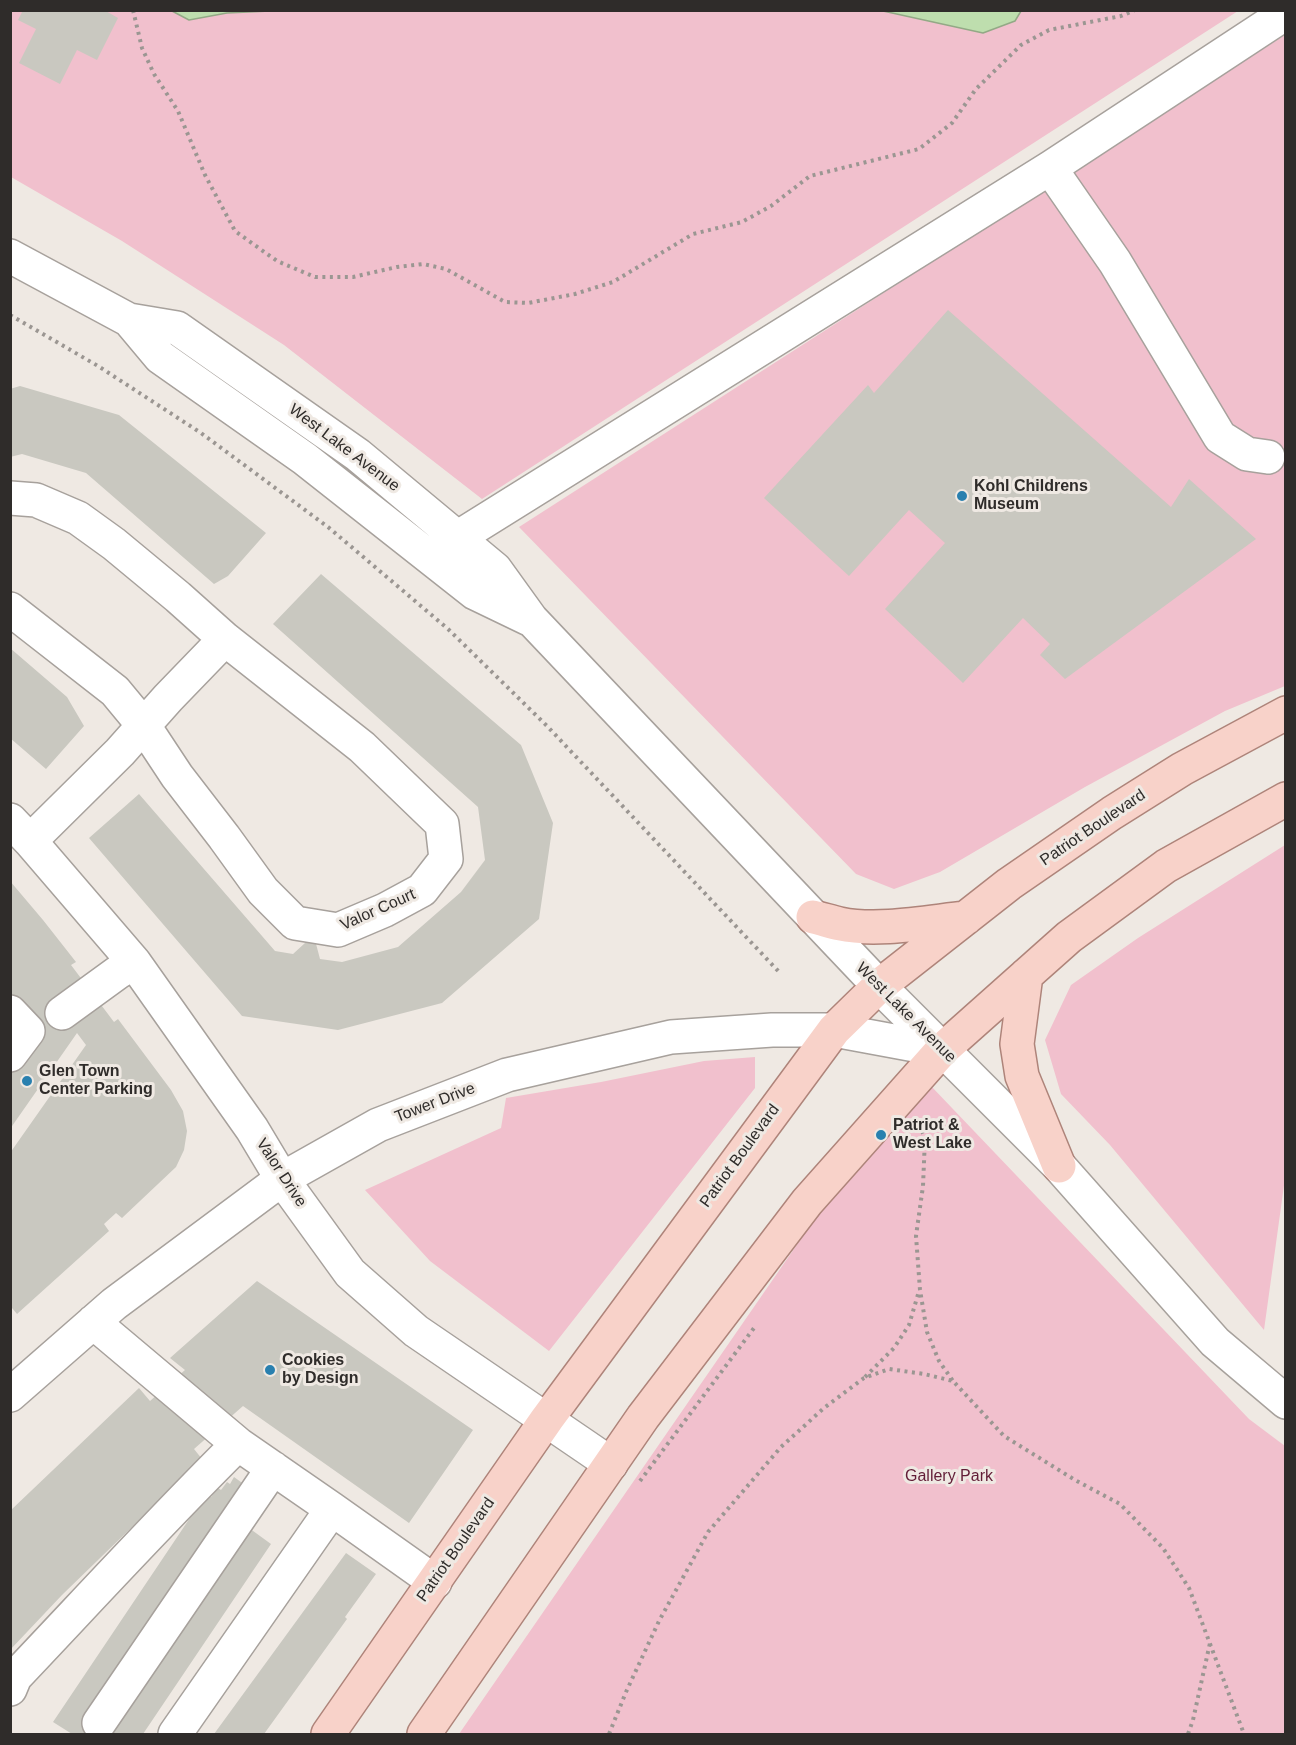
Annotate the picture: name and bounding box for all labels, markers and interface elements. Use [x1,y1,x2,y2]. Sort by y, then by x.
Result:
street label: West Lake Avenue [285,400,403,496]
place label: Kohl Childrens Museum [974,477,1088,515]
marker: Kohl Childrens Museum [955,489,969,503]
street label: Patriot Boulevard [1037,786,1149,870]
street label: Valor Court [338,885,418,935]
street label: West Lake Avenue [852,959,960,1067]
place label: Glen Town Center Parking [39,1062,153,1100]
marker: Glen Town Center Parking [20,1074,34,1088]
street label: Tower Drive [392,1079,478,1127]
street label: Patriot Boulevard [696,1101,784,1211]
place label: Patriot & West Lake [893,1116,972,1154]
marker: Patriot & West Lake [874,1128,888,1142]
street label: Valor Drive [252,1135,310,1211]
place label: Cookies by Design [282,1351,358,1389]
marker: Cookies by Design [263,1363,277,1377]
park label: Gallery Park [905,1467,993,1487]
street label: Patriot Boulevard [413,1494,499,1606]

